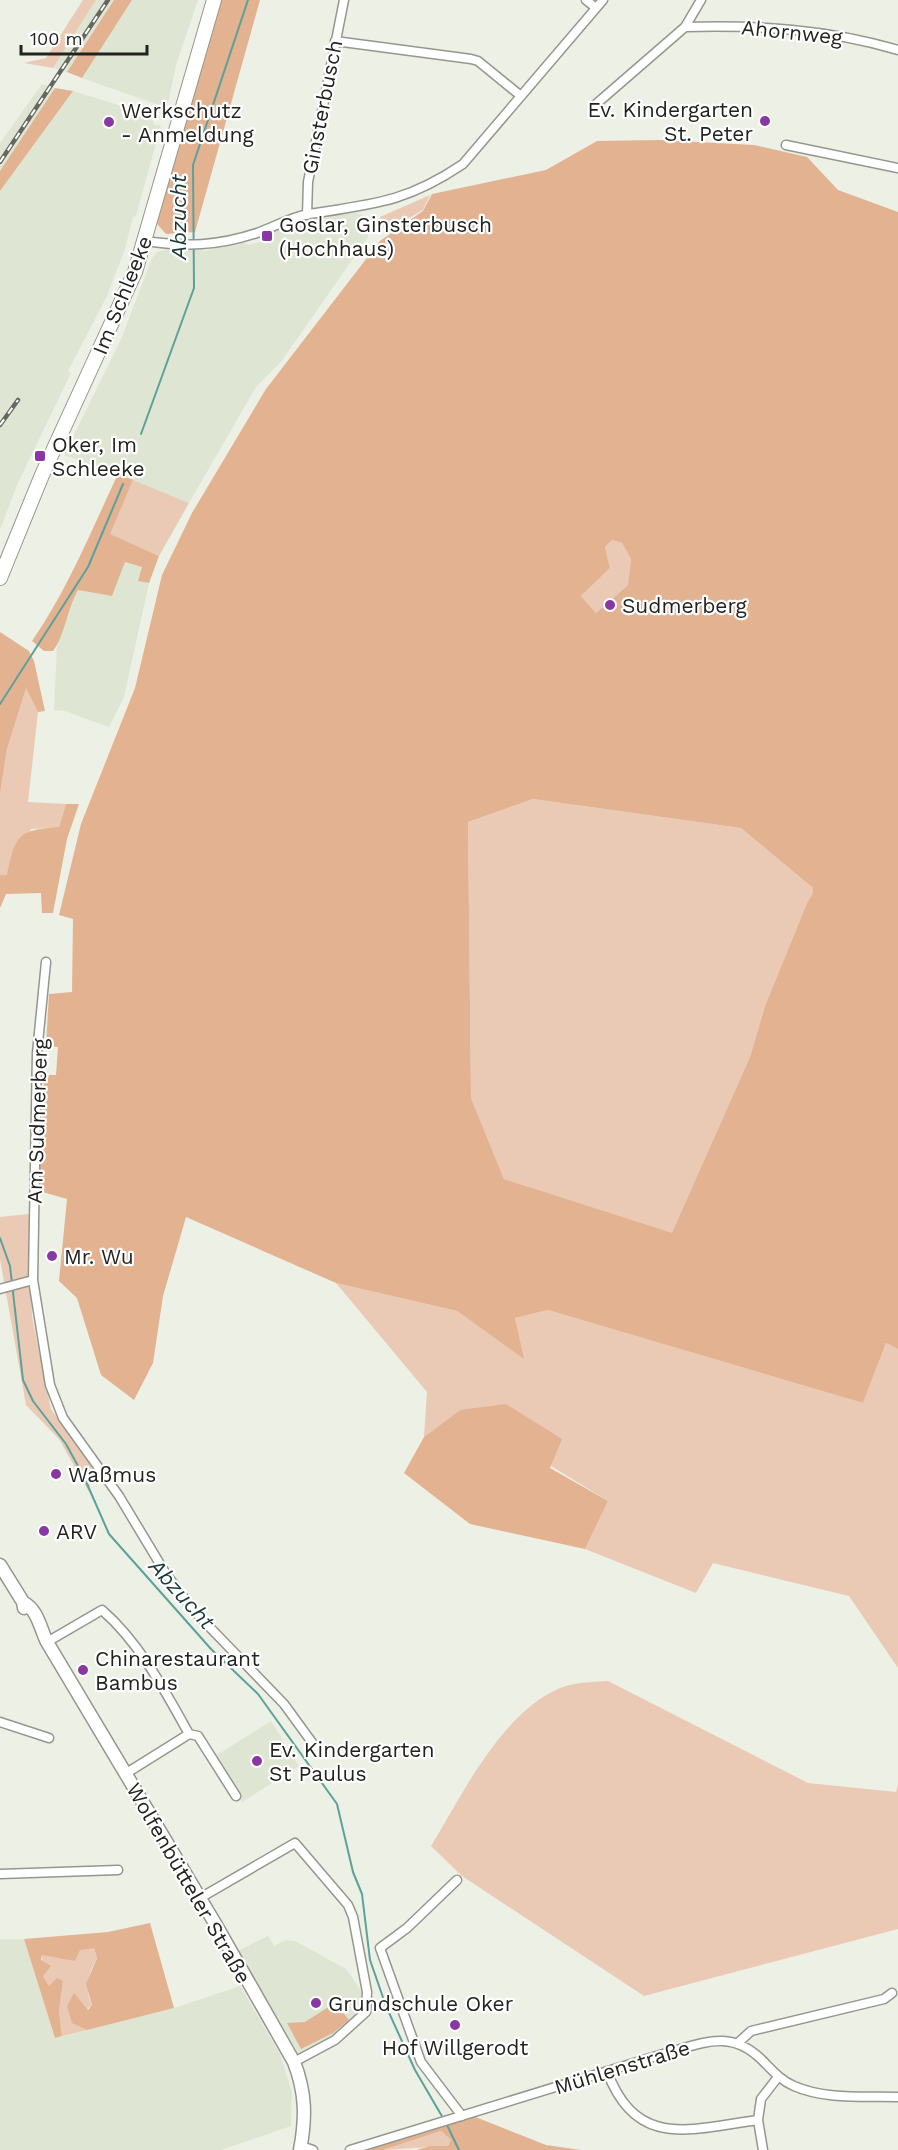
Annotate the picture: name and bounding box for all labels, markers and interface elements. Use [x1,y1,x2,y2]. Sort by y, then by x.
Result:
street label: Ahornweg [740,14,845,50]
scale bar [21,18,147,56]
text: 100 m [30,28,83,49]
street label: Ginsterbusch [297,38,347,176]
place label: Ev. Kindergarten St. Peter [588,97,753,146]
place label: Werkschutz - Anmeldung [121,98,255,147]
marker: Ev. Kindergarten St. Peter [758,114,772,128]
marker: Werkschutz - Anmeldung [102,115,116,129]
water label: Abzucht [166,173,191,261]
place label: Goslar, Ginsterbusch (Hochhaus) [279,212,492,261]
marker: Goslar, Ginsterbusch (Hochhaus) [260,229,274,243]
street label: Im Schleeke [87,232,157,358]
place label: Oker, Im Schleeke [52,432,145,481]
marker: Oker, Im Schleeke [33,449,47,463]
place label: Sudmerberg [622,593,748,618]
marker: Sudmerberg [603,598,617,612]
street label: Am Sudmerberg [22,1037,52,1204]
place label: Mr. Wu [64,1244,134,1269]
marker: Mr. Wu [45,1249,59,1263]
place label: Waßmus [68,1462,156,1487]
marker: Waßmus [49,1467,63,1481]
place label: ARV [56,1519,98,1544]
marker: ARV [37,1524,51,1538]
water label: Abzucht [143,1553,221,1635]
place label: Chinarestaurant Bambus [95,1646,260,1695]
marker: Chinarestaurant Bambus [76,1663,90,1677]
place label: Ev. Kindergarten St Paulus [269,1737,434,1786]
marker: Ev. Kindergarten St Paulus [250,1754,264,1768]
street label: Wolfenbütteler Straße [121,1778,257,1988]
place label: Grundschule Oker [328,1991,514,2016]
marker: Grundschule Oker [309,1996,323,2010]
marker: Hof Willgerodt [448,2018,462,2032]
place label: Hof Willgerodt [382,2035,528,2060]
street label: Mühlenstraße [551,2035,693,2099]

